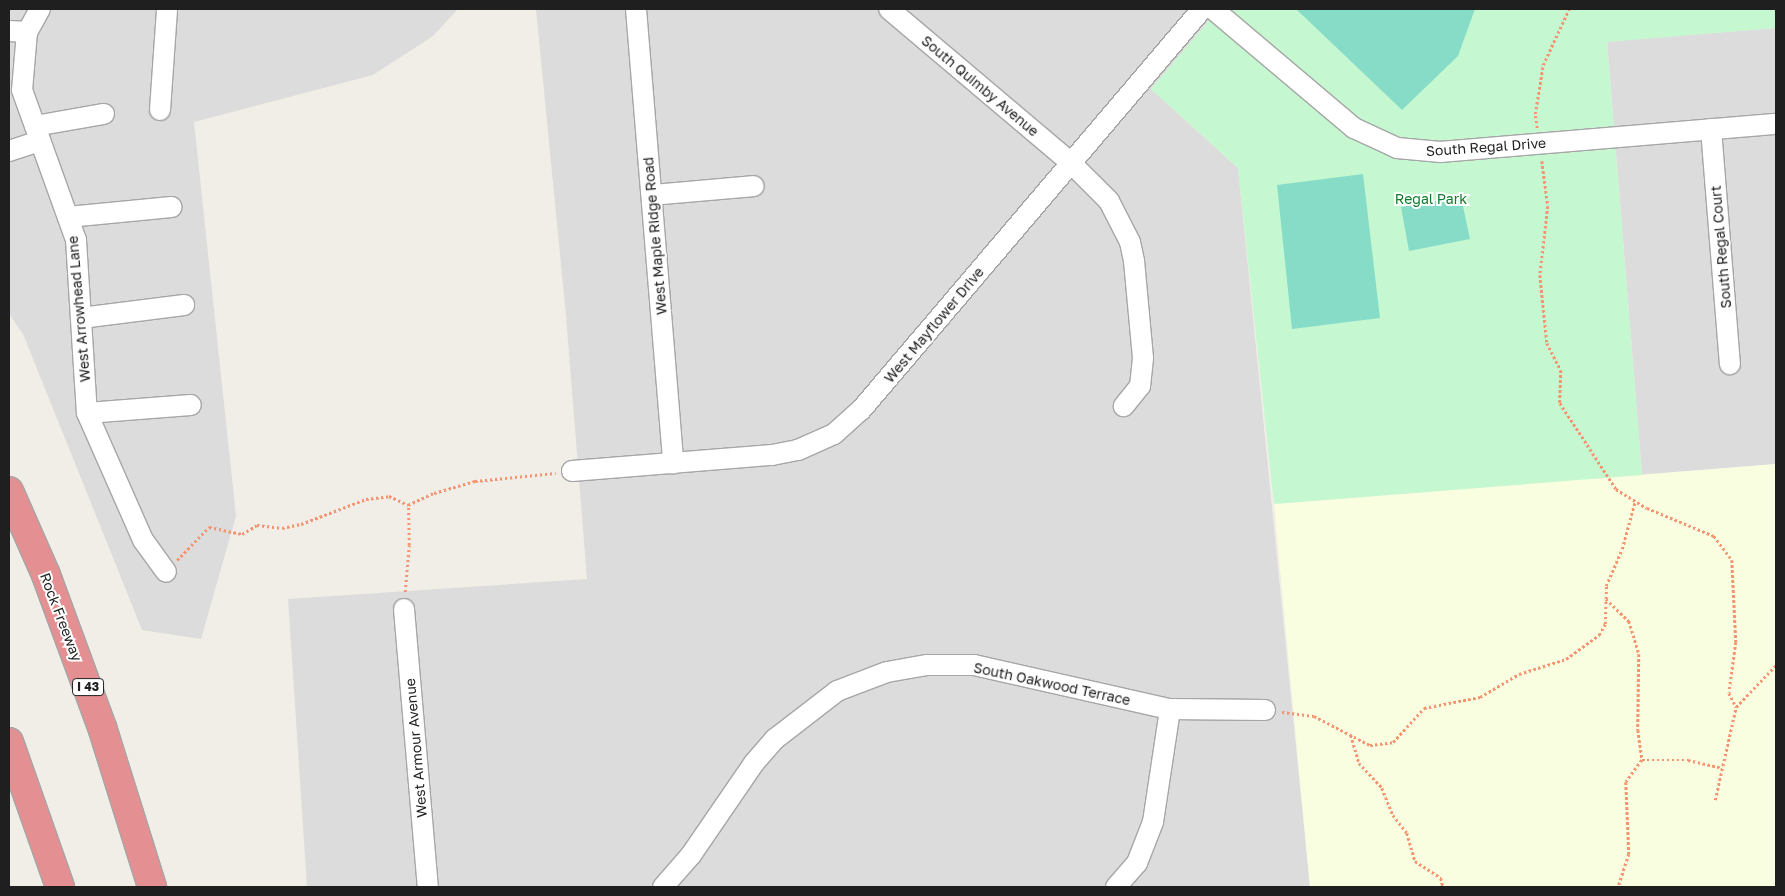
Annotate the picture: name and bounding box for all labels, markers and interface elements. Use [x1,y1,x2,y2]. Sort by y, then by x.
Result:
street label: South Quimby Avenue [918,32,1042,140]
street label: South Regal Drive [1425,134,1547,160]
street label: West Maple Ridge Road [640,156,670,316]
street label: South Regal Court [1707,185,1735,309]
park label: Regal Park [1395,191,1467,207]
street label: West Arrowhead Lane [64,235,94,383]
street label: West Mayflower Drive [881,264,987,386]
street label: Rock Freeway [36,571,86,663]
street label: South Oakwood Terrace [972,659,1132,709]
road number: I 43 [72,678,104,696]
street label: West Armour Avenue [402,678,430,818]

